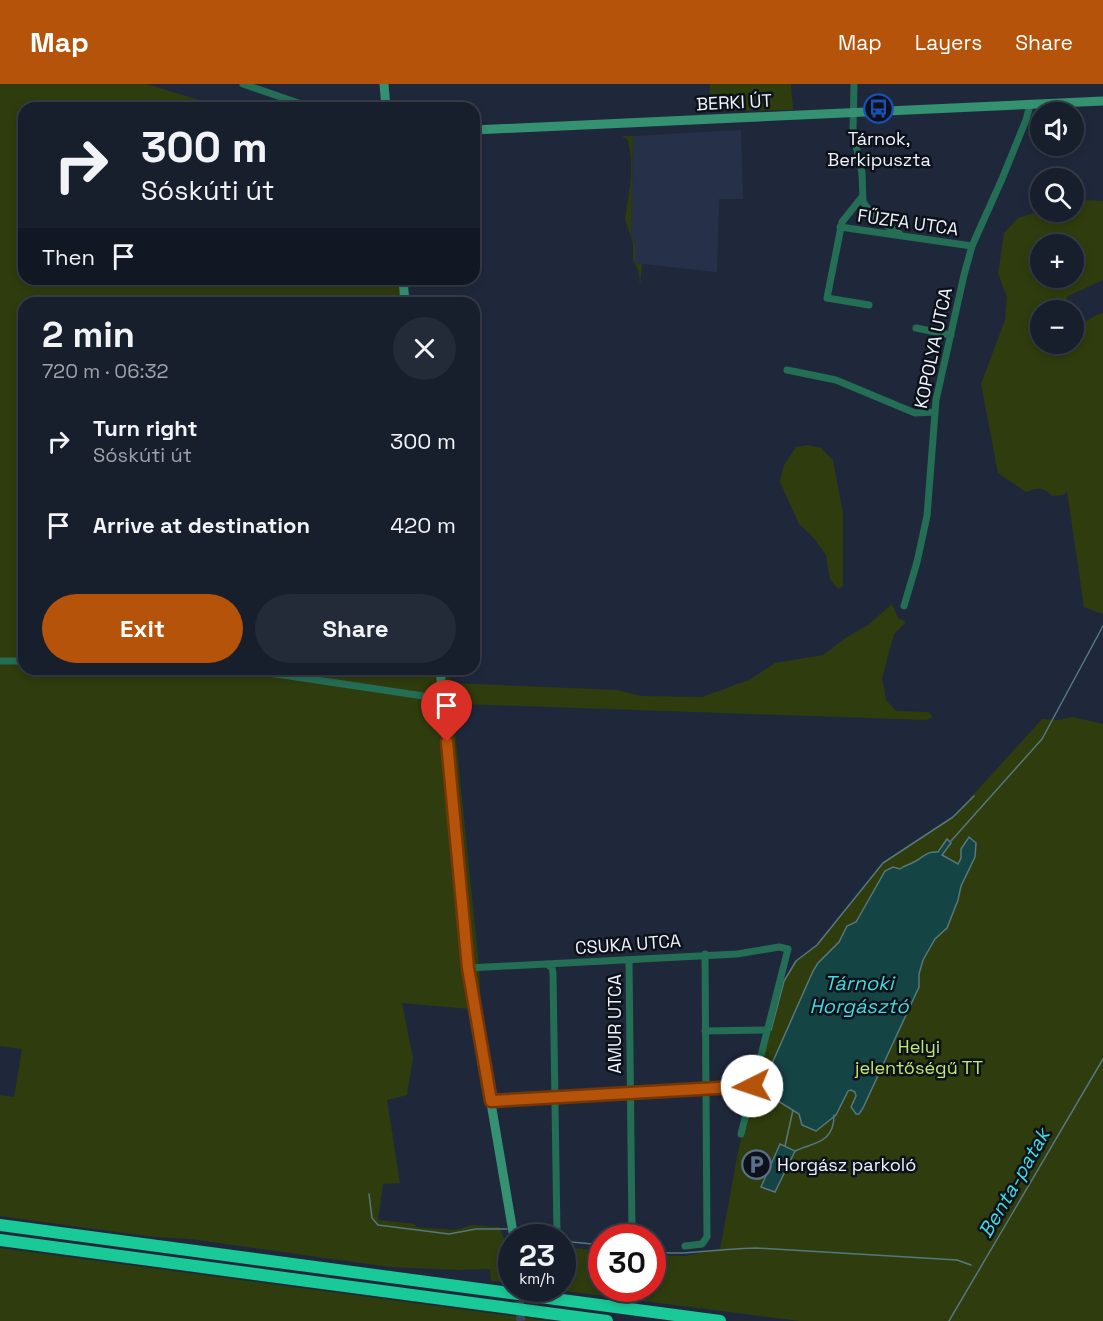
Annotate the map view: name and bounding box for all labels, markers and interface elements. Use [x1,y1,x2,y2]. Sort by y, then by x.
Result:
text: Map [30,24,89,60]
text: Map [838,29,882,56]
text: Layers [915,29,982,56]
text: Share [1015,29,1073,56]
street label: BERKI ÚT [695,89,773,115]
bus stop icon: Tárnok, Berkipuszta [863,93,895,125]
map controls [1030,102,1084,354]
button: sound [1030,102,1084,156]
text: 300 m [141,121,268,174]
icon: right [42,126,120,204]
place label: Tárnok, Berkipuszta [827,127,931,171]
button: search [1030,168,1084,222]
text: Sóskúti út [141,173,274,208]
street label: FŰZFA UTCA [856,204,960,240]
button: + [1030,234,1084,288]
icon: arrive [107,240,140,273]
text: Then [42,243,95,271]
street label: KOPOLYA UTCA [909,285,957,411]
button: − [1030,300,1084,354]
text: 2 min [42,312,135,358]
button: close [393,317,456,380]
text: 720 m · 06:32 [42,358,169,384]
text: Turn right [93,414,198,442]
icon: right [42,425,75,458]
text: 300 m [390,427,456,455]
text: Sóskúti út [93,442,192,468]
icon: arrive [42,509,75,542]
text: Arrive at destination [93,511,310,539]
text: 420 m [390,511,456,539]
button: Exit [42,594,243,663]
button: Share [255,594,456,663]
pin [421,680,472,742]
icon: arrive [430,689,463,722]
street label: CSUKA UTCA [574,929,682,959]
water label: Tárnoki Horgásztó [809,970,909,1019]
street label: AMUR UTCA [603,974,626,1074]
park label: Helyi jelentőségű TT [854,1035,983,1079]
position arrow [720,1054,784,1118]
water label: Benta-patak [972,1122,1057,1242]
parking icon: Horgász parkoló [740,1148,772,1180]
place label: Horgász parkoló [777,1153,916,1176]
speed limit sign: 30 [588,1224,666,1302]
text: 23 [519,1236,555,1275]
text: km/h [519,1269,555,1288]

